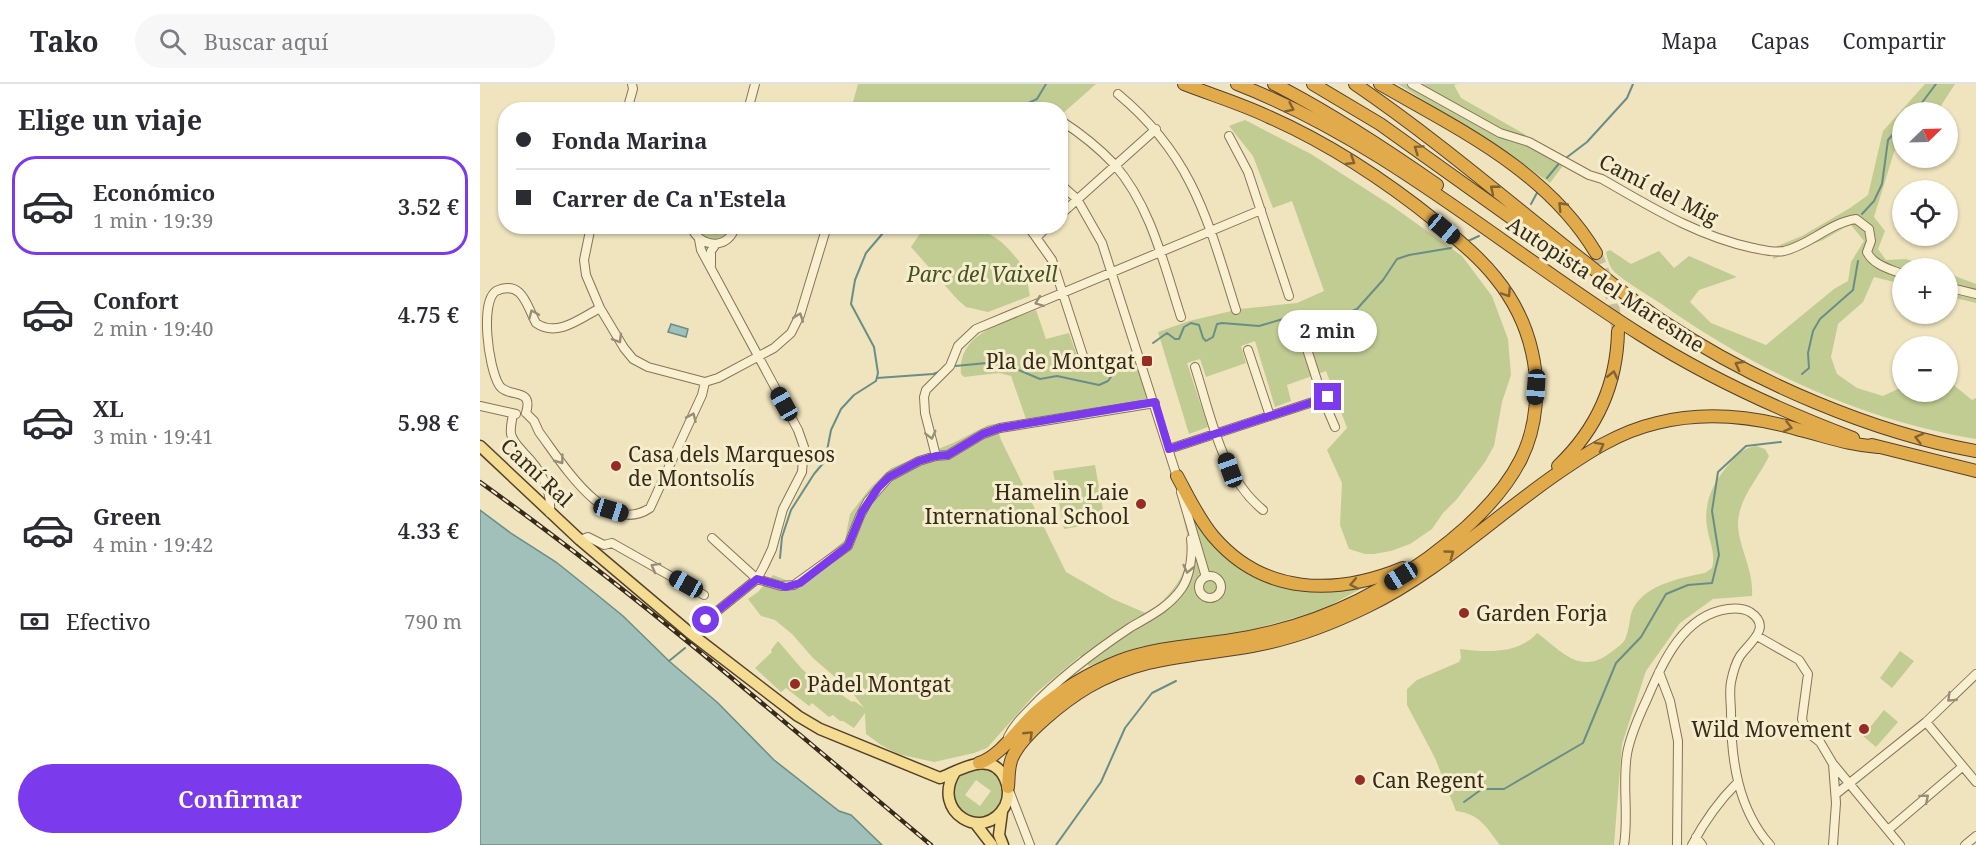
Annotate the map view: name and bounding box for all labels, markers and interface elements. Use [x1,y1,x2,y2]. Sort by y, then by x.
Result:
search box [135,14,555,68]
text: Tako [30,22,99,60]
icon: search [156,25,189,58]
text: Buscar aquí [204,26,328,56]
text: Mapa [1661,27,1718,55]
text: Capas [1751,27,1810,55]
text: Compartir [1843,27,1946,55]
one-way arrow [1283,100,1294,112]
text: Elige un viaje [18,101,202,138]
north arrow [1892,102,1958,168]
map controls [1892,102,1958,402]
text: Fonda Marina [552,125,707,155]
one-way arrow [1413,145,1424,156]
street label: Camí del Mig [1594,147,1724,231]
one-way arrow [1345,154,1355,166]
text: Económico [93,177,215,207]
icon: car [21,179,75,233]
button: locate [1892,180,1958,246]
text: Carrer de Ca n'Estela [552,183,787,213]
one-way arrow [1490,186,1501,197]
text: 3.52 € [398,191,459,221]
one-way arrow [1558,202,1569,213]
text: 1 min · 19:39 [93,207,213,234]
street label: Autopista del Maresme [1502,210,1710,358]
car [1424,211,1464,247]
button: + [1892,258,1958,324]
park label: Parc del Vaixell [906,260,1058,288]
text: Confort [93,285,179,315]
one-way arrow [1500,286,1511,297]
icon: car [21,287,75,341]
one-way arrow [1034,295,1045,307]
text: 4.75 € [398,299,459,329]
one-way arrow [528,310,540,321]
callout: 2 min [1278,310,1378,352]
one-way arrow [791,312,804,323]
text: 2 min · 19:40 [93,315,213,342]
text: 2 min [1300,317,1355,344]
one-way arrow [611,333,622,343]
button: − [1892,336,1958,402]
place label: Pla de Montgat [986,347,1135,375]
marker: Pla de Montgat [1140,354,1154,368]
one-way arrow [1734,361,1745,372]
car [1526,368,1546,406]
one-way arrow [1605,370,1618,380]
route end [1314,383,1341,410]
car [767,384,801,424]
text: XL [93,393,124,423]
icon: car [21,395,75,449]
text: 5.98 € [398,407,459,437]
one-way arrow [685,412,697,423]
one-way arrow [1783,419,1793,432]
text: 3 min · 19:41 [93,423,213,450]
one-way arrow [924,430,937,440]
street label: Camí Ral [495,431,579,513]
one-way arrow [1914,432,1924,445]
place label: Casa dels Marquesos de Montsolís [628,440,835,492]
one-way arrow [1594,442,1604,453]
car [1215,450,1245,490]
one-way arrow [553,453,564,464]
marker: Casa dels Marquesos de Montsolís [609,459,623,473]
place label: Hamelin Laie International School [924,478,1129,530]
car [591,496,631,524]
marker: Hamelin Laie International School [1134,497,1148,511]
text: Green [93,501,161,531]
icon: car [21,503,75,557]
text: 4.33 € [398,515,459,545]
text: 4 min · 19:42 [93,531,213,558]
one-way arrow [1444,550,1455,561]
car [1381,559,1421,593]
one-way arrow [650,563,661,574]
one-way arrow [1183,563,1196,573]
car [666,567,706,601]
one-way arrow [1350,577,1360,590]
place label: Garden Forja [1476,599,1608,627]
icon: cash [18,605,51,638]
text: Efectivo [66,606,151,636]
route start [692,606,719,633]
marker: Garden Forja [1457,606,1471,620]
text: 790 m [404,608,462,635]
place label: Pàdel Montgat [807,670,951,698]
marker: Pàdel Montgat [788,677,802,691]
one-way arrow [1947,691,1957,702]
place label: Wild Movement [1691,715,1852,743]
marker: Wild Movement [1857,722,1871,736]
one-way arrow [1022,732,1033,743]
button: Confirmar [18,764,462,833]
place label: Can Regent [1372,766,1484,794]
marker: Can Regent [1353,773,1367,787]
one-way arrow [1918,794,1929,805]

